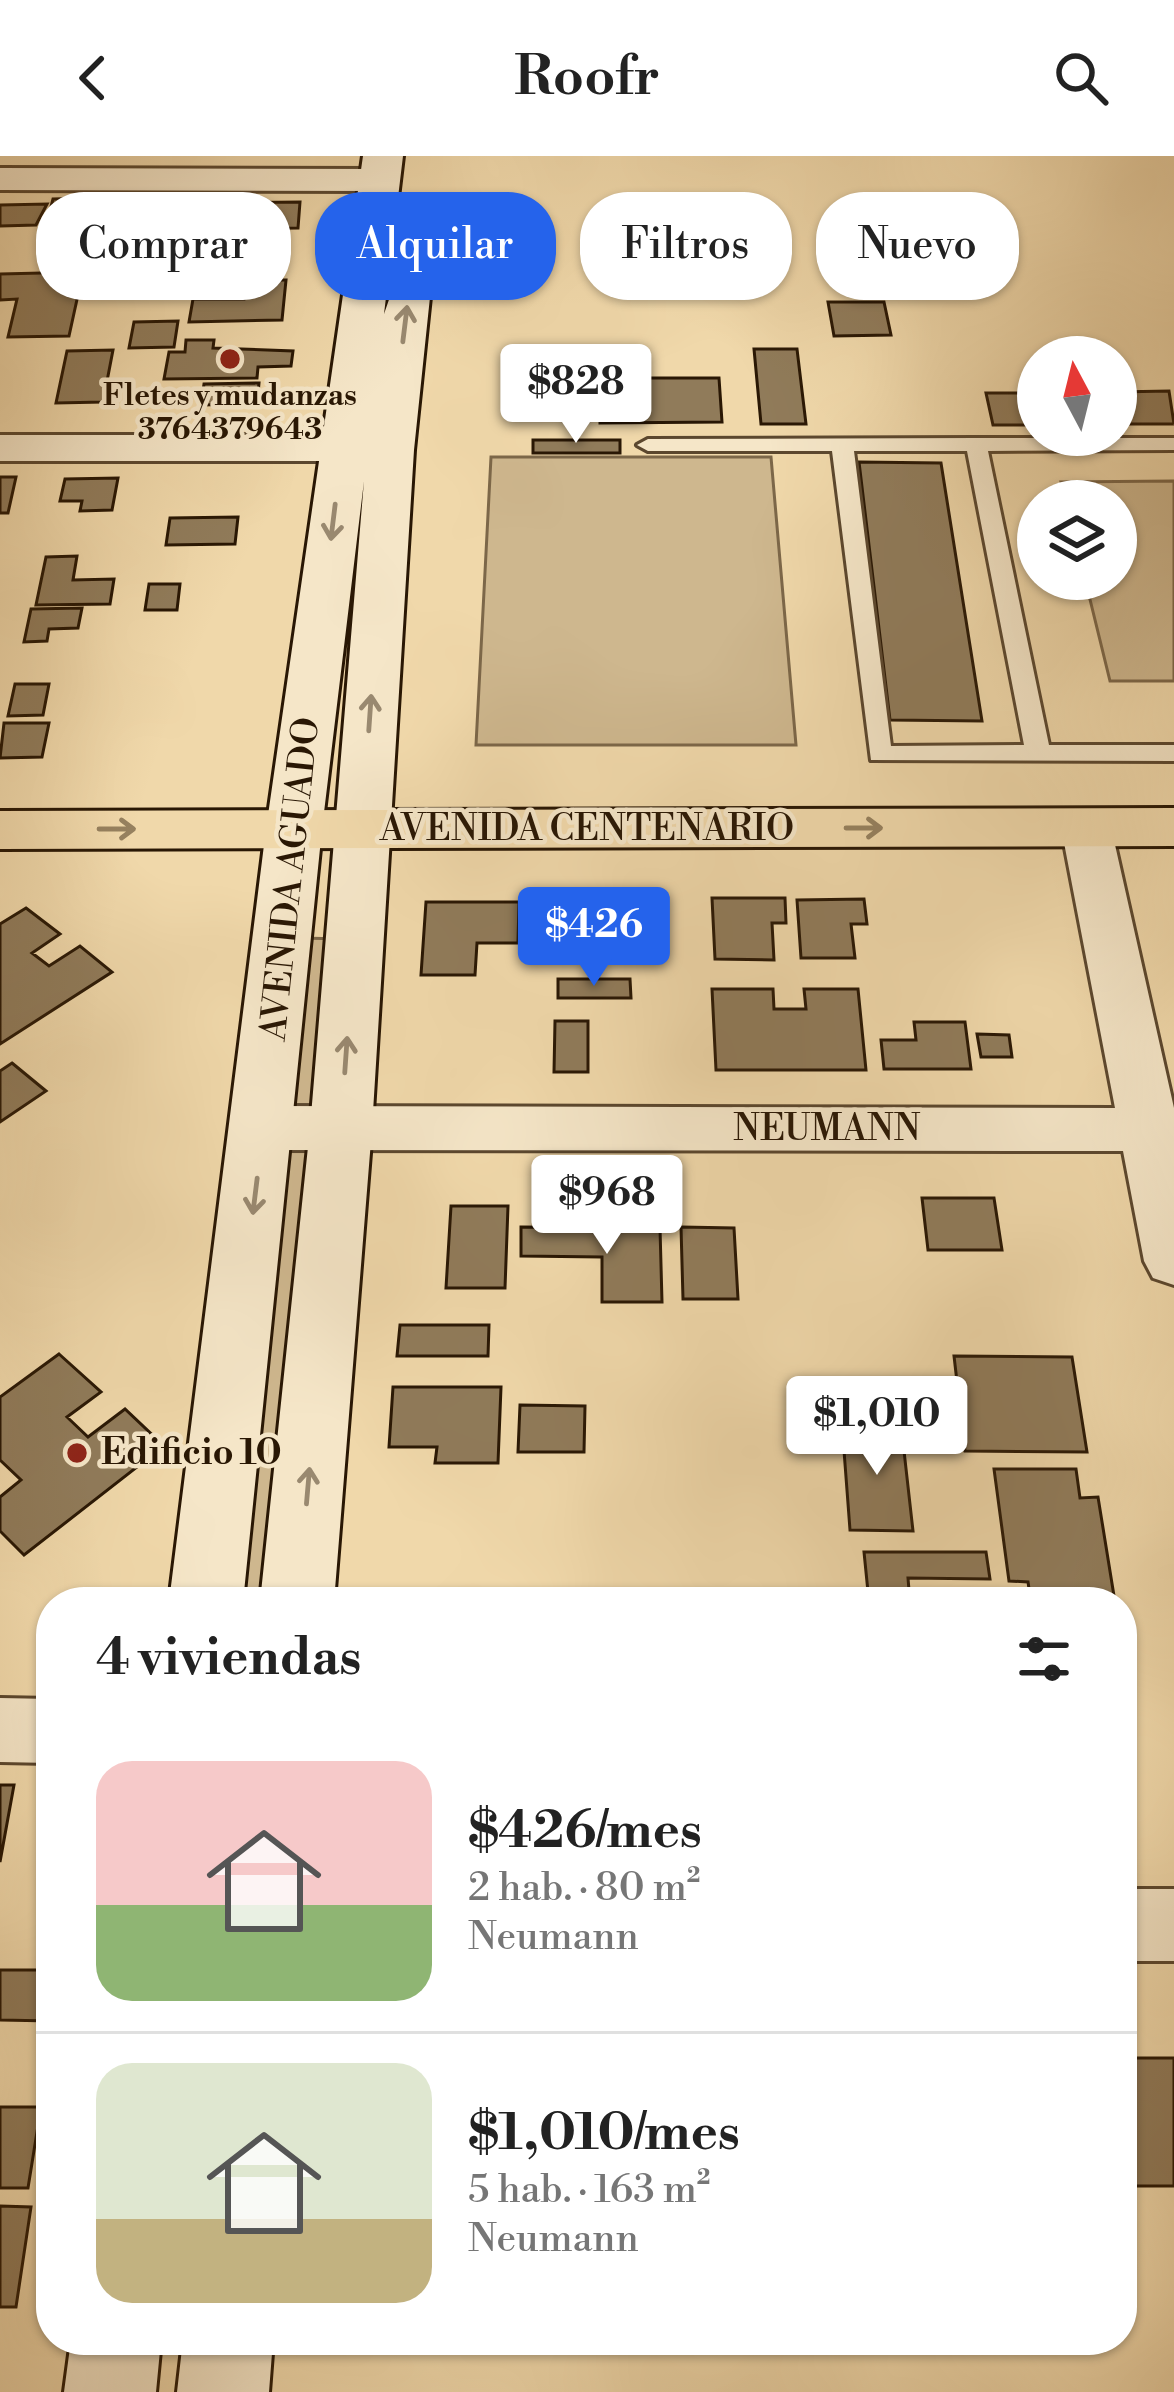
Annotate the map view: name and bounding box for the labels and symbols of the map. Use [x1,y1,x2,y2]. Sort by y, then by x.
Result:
one-way arrow [394,305,417,344]
north arrow [1017,336,1137,456]
pin: $828 [505,344,647,446]
marker: Fletes y mudanzas 3764379643 [217,346,243,372]
place label: Fletes y mudanzas 3764379643 [103,377,357,449]
one-way arrow [321,501,344,540]
one-way arrow [359,694,382,733]
street label: AVENIDA AGUADO [252,715,330,1044]
street label: AVENIDA CENTENARIO [379,807,794,852]
one-way arrow [844,817,883,839]
one-way arrow [97,818,136,840]
pin: $426 [523,887,665,989]
one-way arrow [335,1036,358,1075]
street label: NEUMANN [733,1107,921,1152]
pin: $968 [536,1155,678,1257]
one-way arrow [244,1176,266,1215]
pin: $1,010 [779,1376,975,1478]
place label: Edificio 10 [101,1431,282,1476]
marker: Edificio 10 [64,1440,90,1466]
one-way arrow [297,1467,320,1506]

